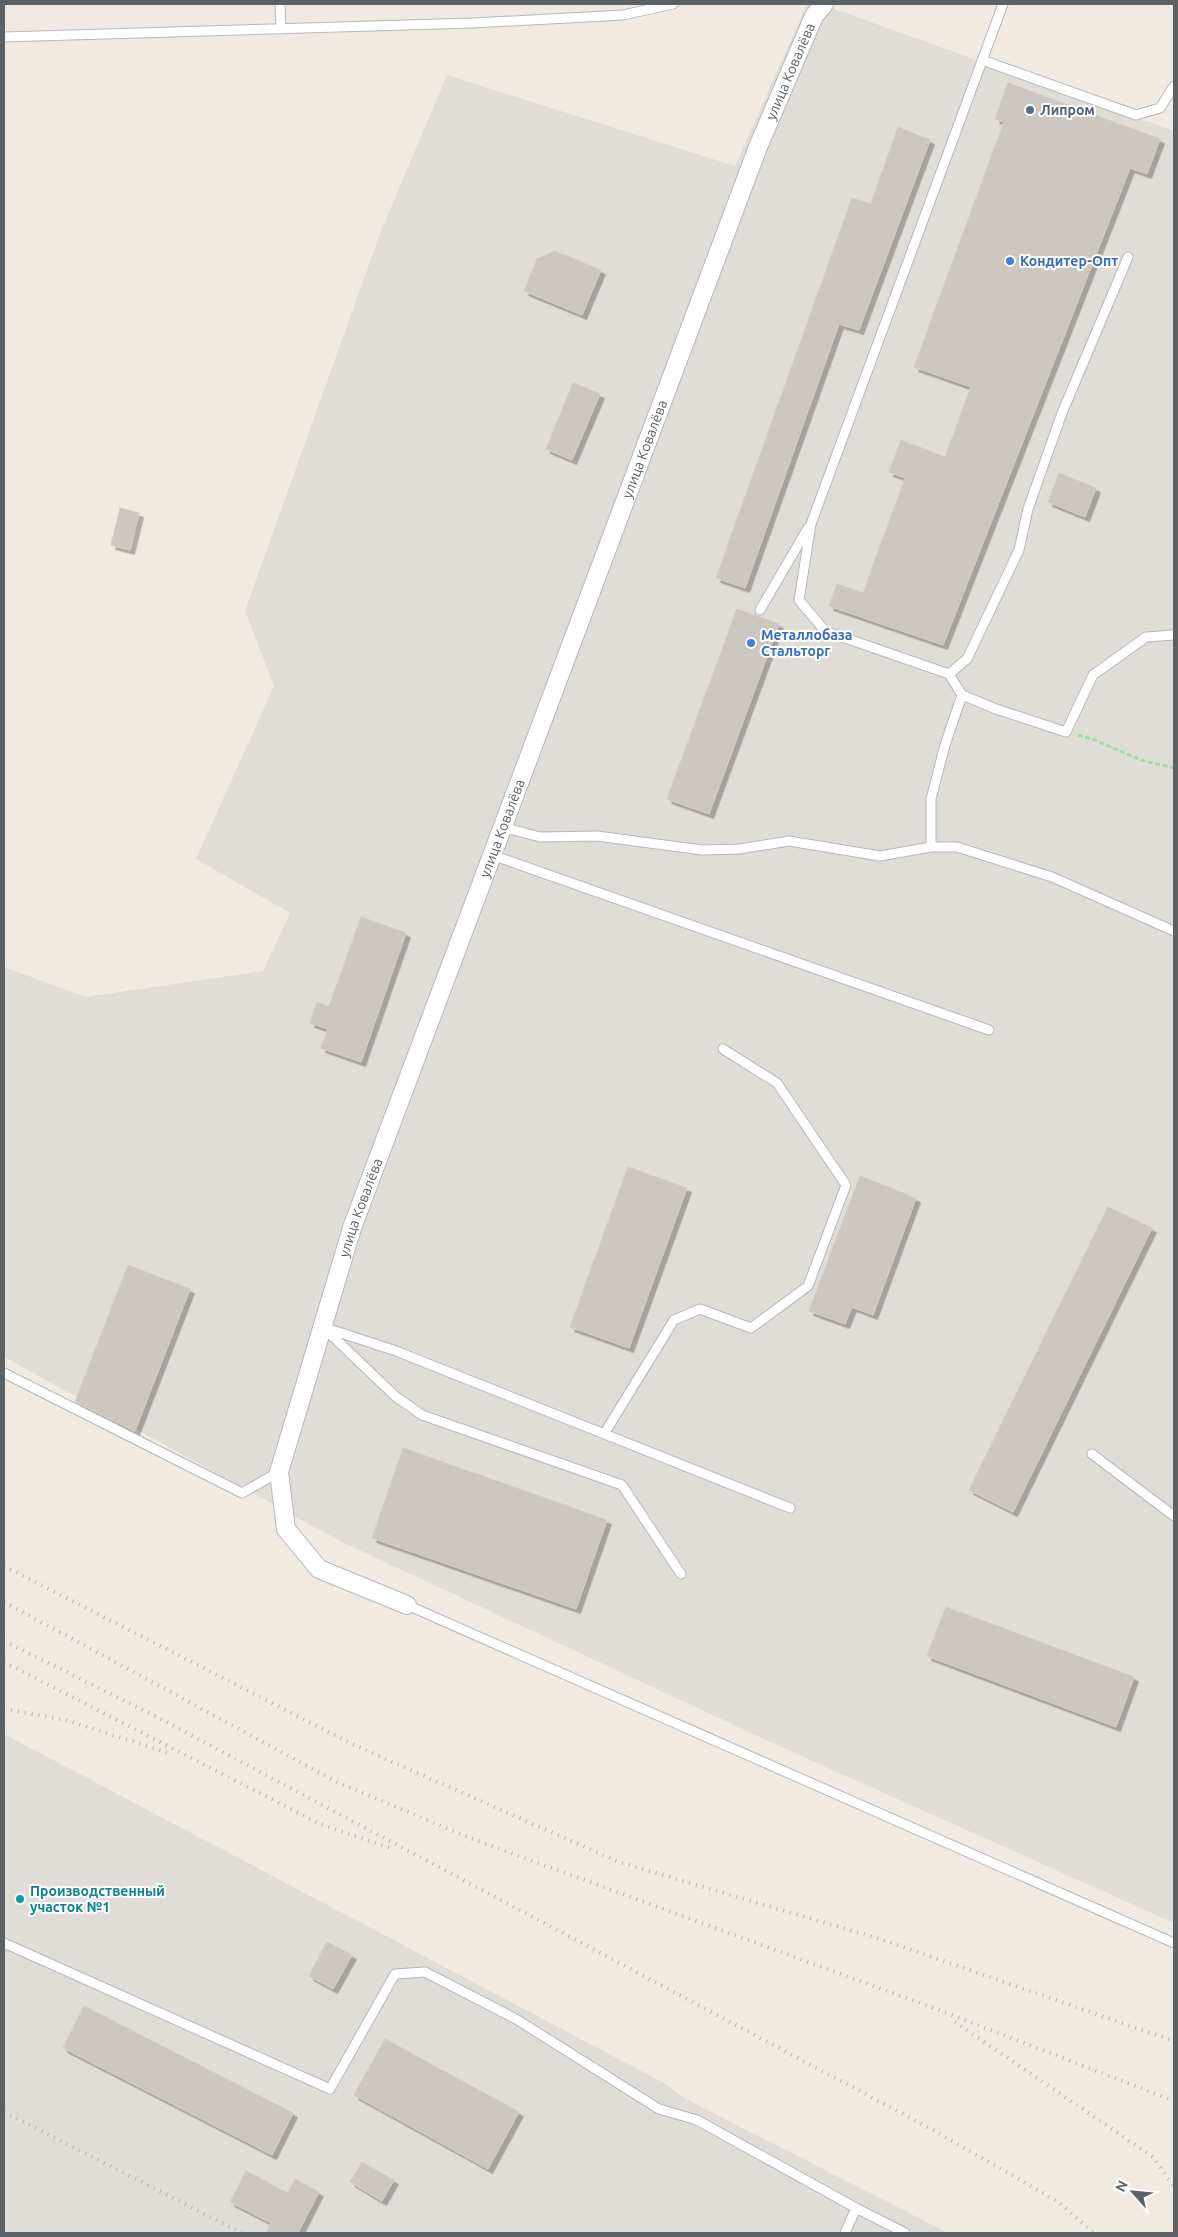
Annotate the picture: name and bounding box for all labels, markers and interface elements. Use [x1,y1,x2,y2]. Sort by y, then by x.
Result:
street label: улица Ковалёва [763,20,818,122]
place label: Липром [1040,102,1095,118]
marker: Липром [1024,104,1036,116]
place label: Кондитер-Опт [1020,253,1118,269]
marker: Кондитер-Опт [1004,255,1016,267]
street label: улица Ковалёва [619,398,670,501]
place label: Металлобаза Стальторг [761,627,852,659]
marker: Металлобаза Стальторг [745,637,757,649]
street label: улица Ковалёва [476,777,528,880]
street label: улица Ковалёва [336,1156,385,1259]
place label: Производственный участок №1 [30,1883,165,1915]
marker: Производственный участок №1 [14,1893,26,1905]
north arrow [1108,2167,1158,2217]
text: N [1112,2178,1131,2194]

